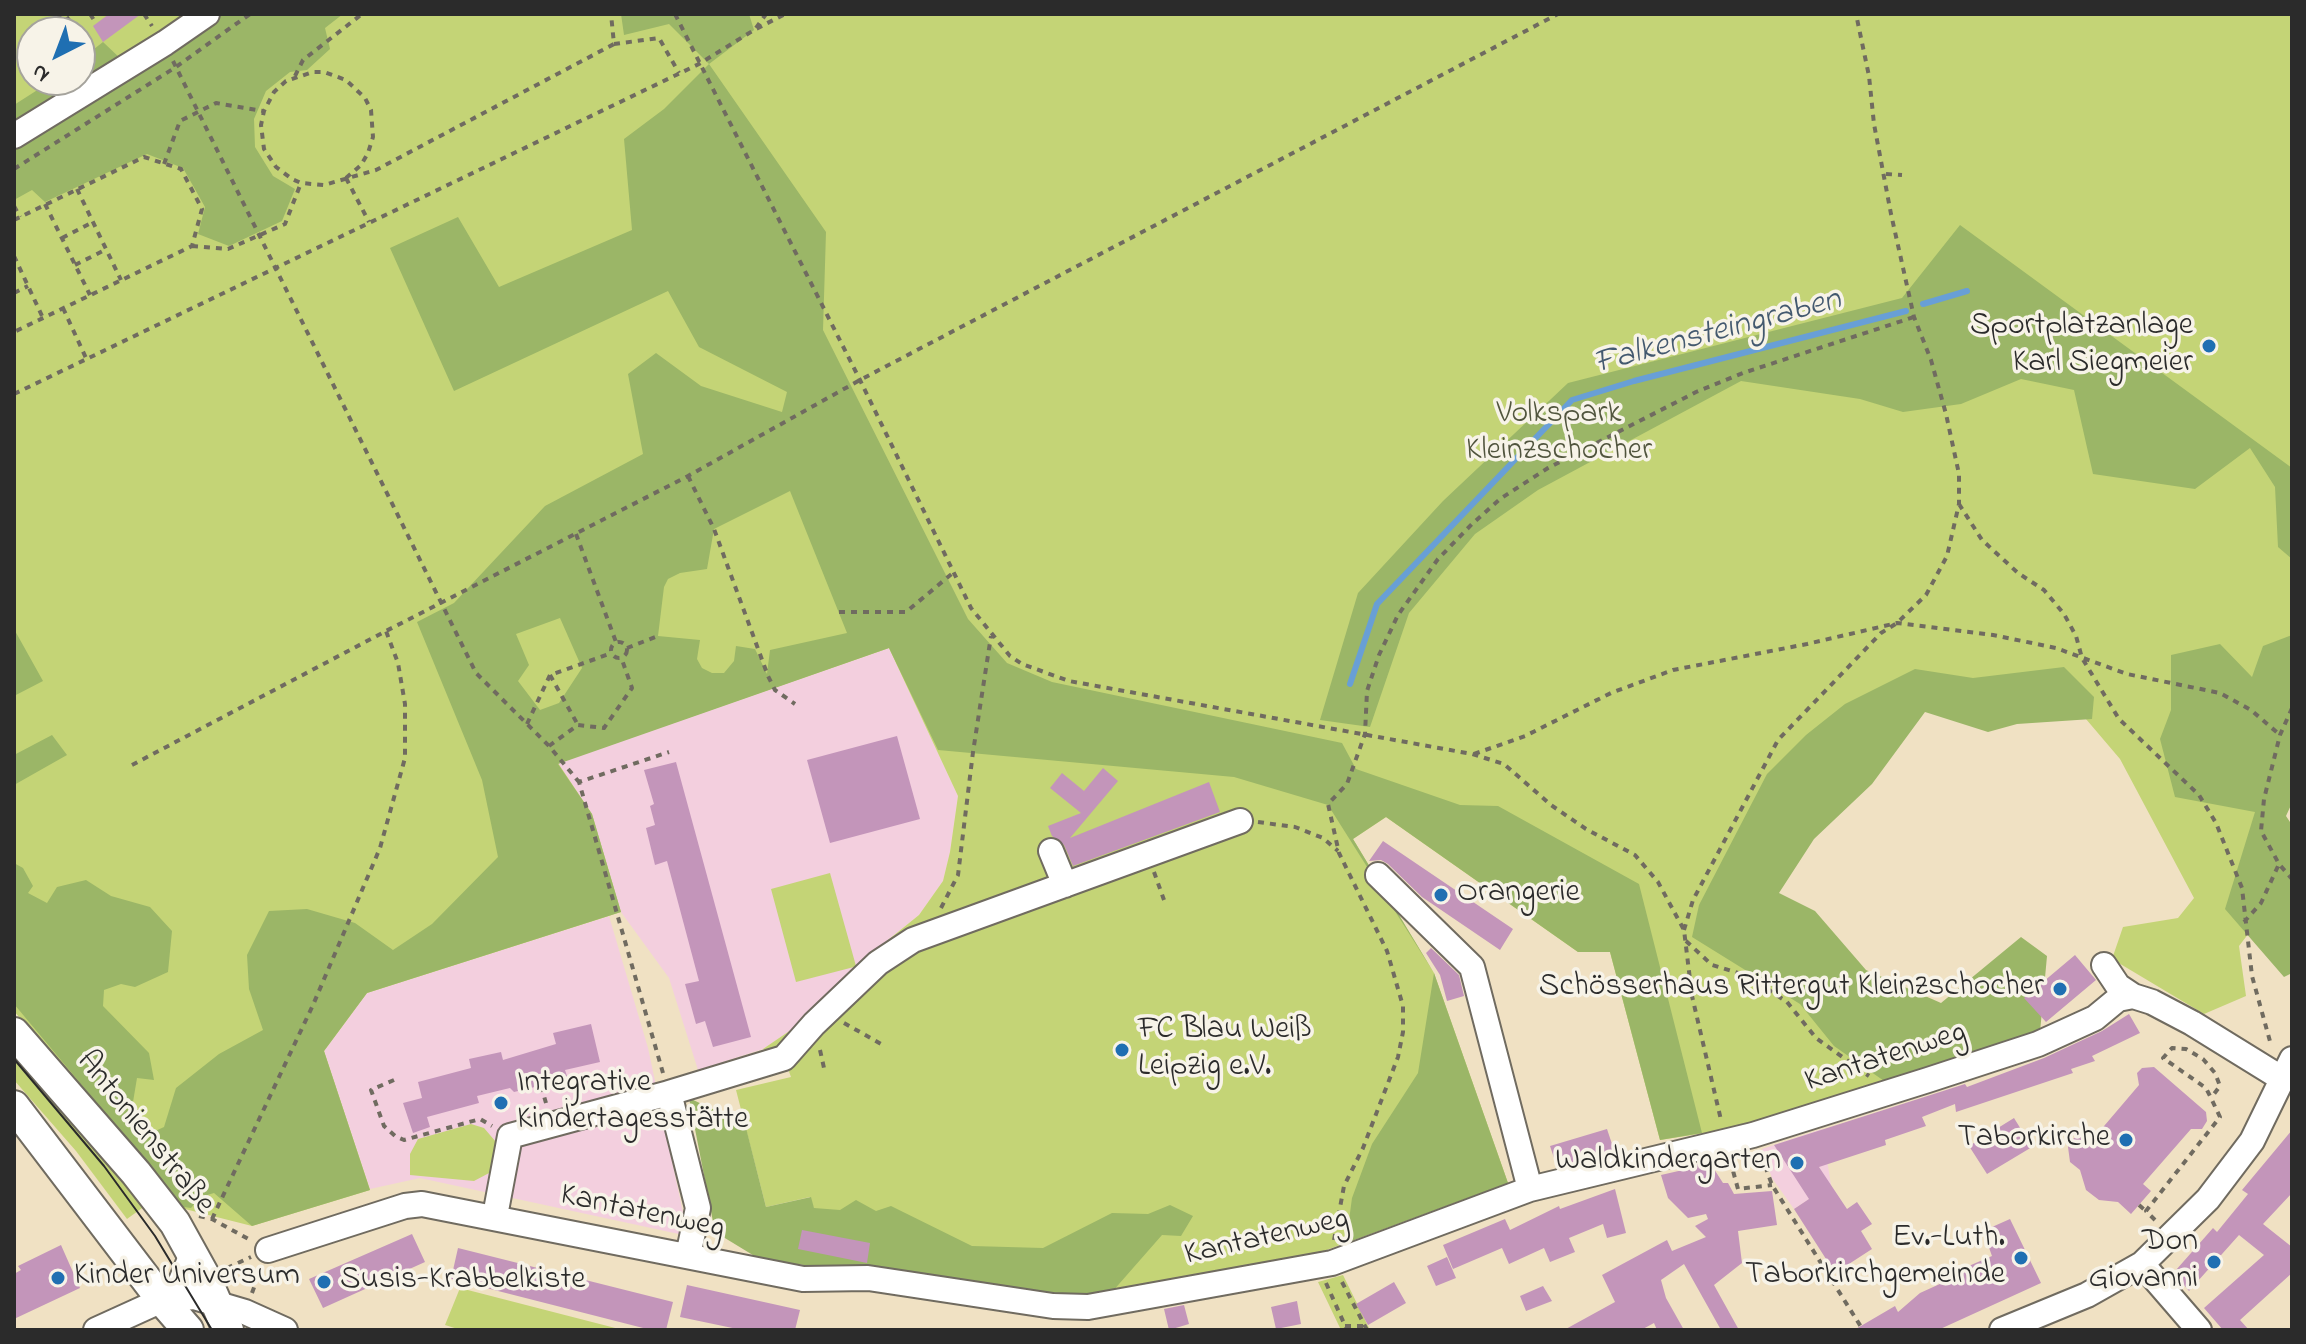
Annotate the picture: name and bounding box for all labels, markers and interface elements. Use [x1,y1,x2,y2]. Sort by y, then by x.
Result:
north arrow [16,16,96,96]
text: N [25,55,58,89]
water label: Falkensteingraben [1590,281,1846,387]
place label: Sportplatzanlage Karl Siegmeier [1970,309,2193,384]
marker: Sportplatzanlage Karl Siegmeier [2200,337,2218,355]
park label: Volkspark Kleinzschocher [1466,397,1652,472]
place label: Orangerie [1457,876,1580,914]
marker: Orangerie [1432,886,1450,904]
place label: Schösserhaus Rittergut Kleinzschocher [1539,970,2044,1008]
marker: Schösserhaus Rittergut Kleinzschocher [2051,980,2069,998]
place label: FC Blau Weiß Leipzig e.V. [1138,1013,1312,1088]
street label: Kantatenweg [1801,1015,1971,1103]
marker: FC Blau Weiß Leipzig e.V. [1113,1041,1131,1059]
street label: Antonienstraße [66,1044,222,1224]
place label: Integrative Kindertagesstätte [517,1066,748,1141]
marker: Integrative Kindertagesstätte [492,1094,510,1112]
place label: Taborkirche [1957,1121,2110,1159]
marker: Taborkirche [2117,1131,2135,1149]
place label: Waldkindergarten [1555,1144,1781,1182]
marker: Waldkindergarten [1788,1154,1806,1172]
street label: Kantatenweg [556,1178,728,1250]
street label: Kantatenweg [1181,1201,1353,1277]
place label: Ev.-Luth. Taborkirchgemeinde [1745,1221,2005,1296]
place label: Don Giovanni [2089,1225,2198,1300]
marker: Ev.-Luth. Taborkirchgemeinde [2012,1249,2030,1267]
marker: Don Giovanni [2205,1253,2223,1271]
place label: Kinder Universum [74,1259,300,1297]
place label: Susis-Krabbelkiste [340,1263,586,1301]
marker: Kinder Universum [49,1269,67,1287]
marker: Susis-Krabbelkiste [315,1273,333,1291]

